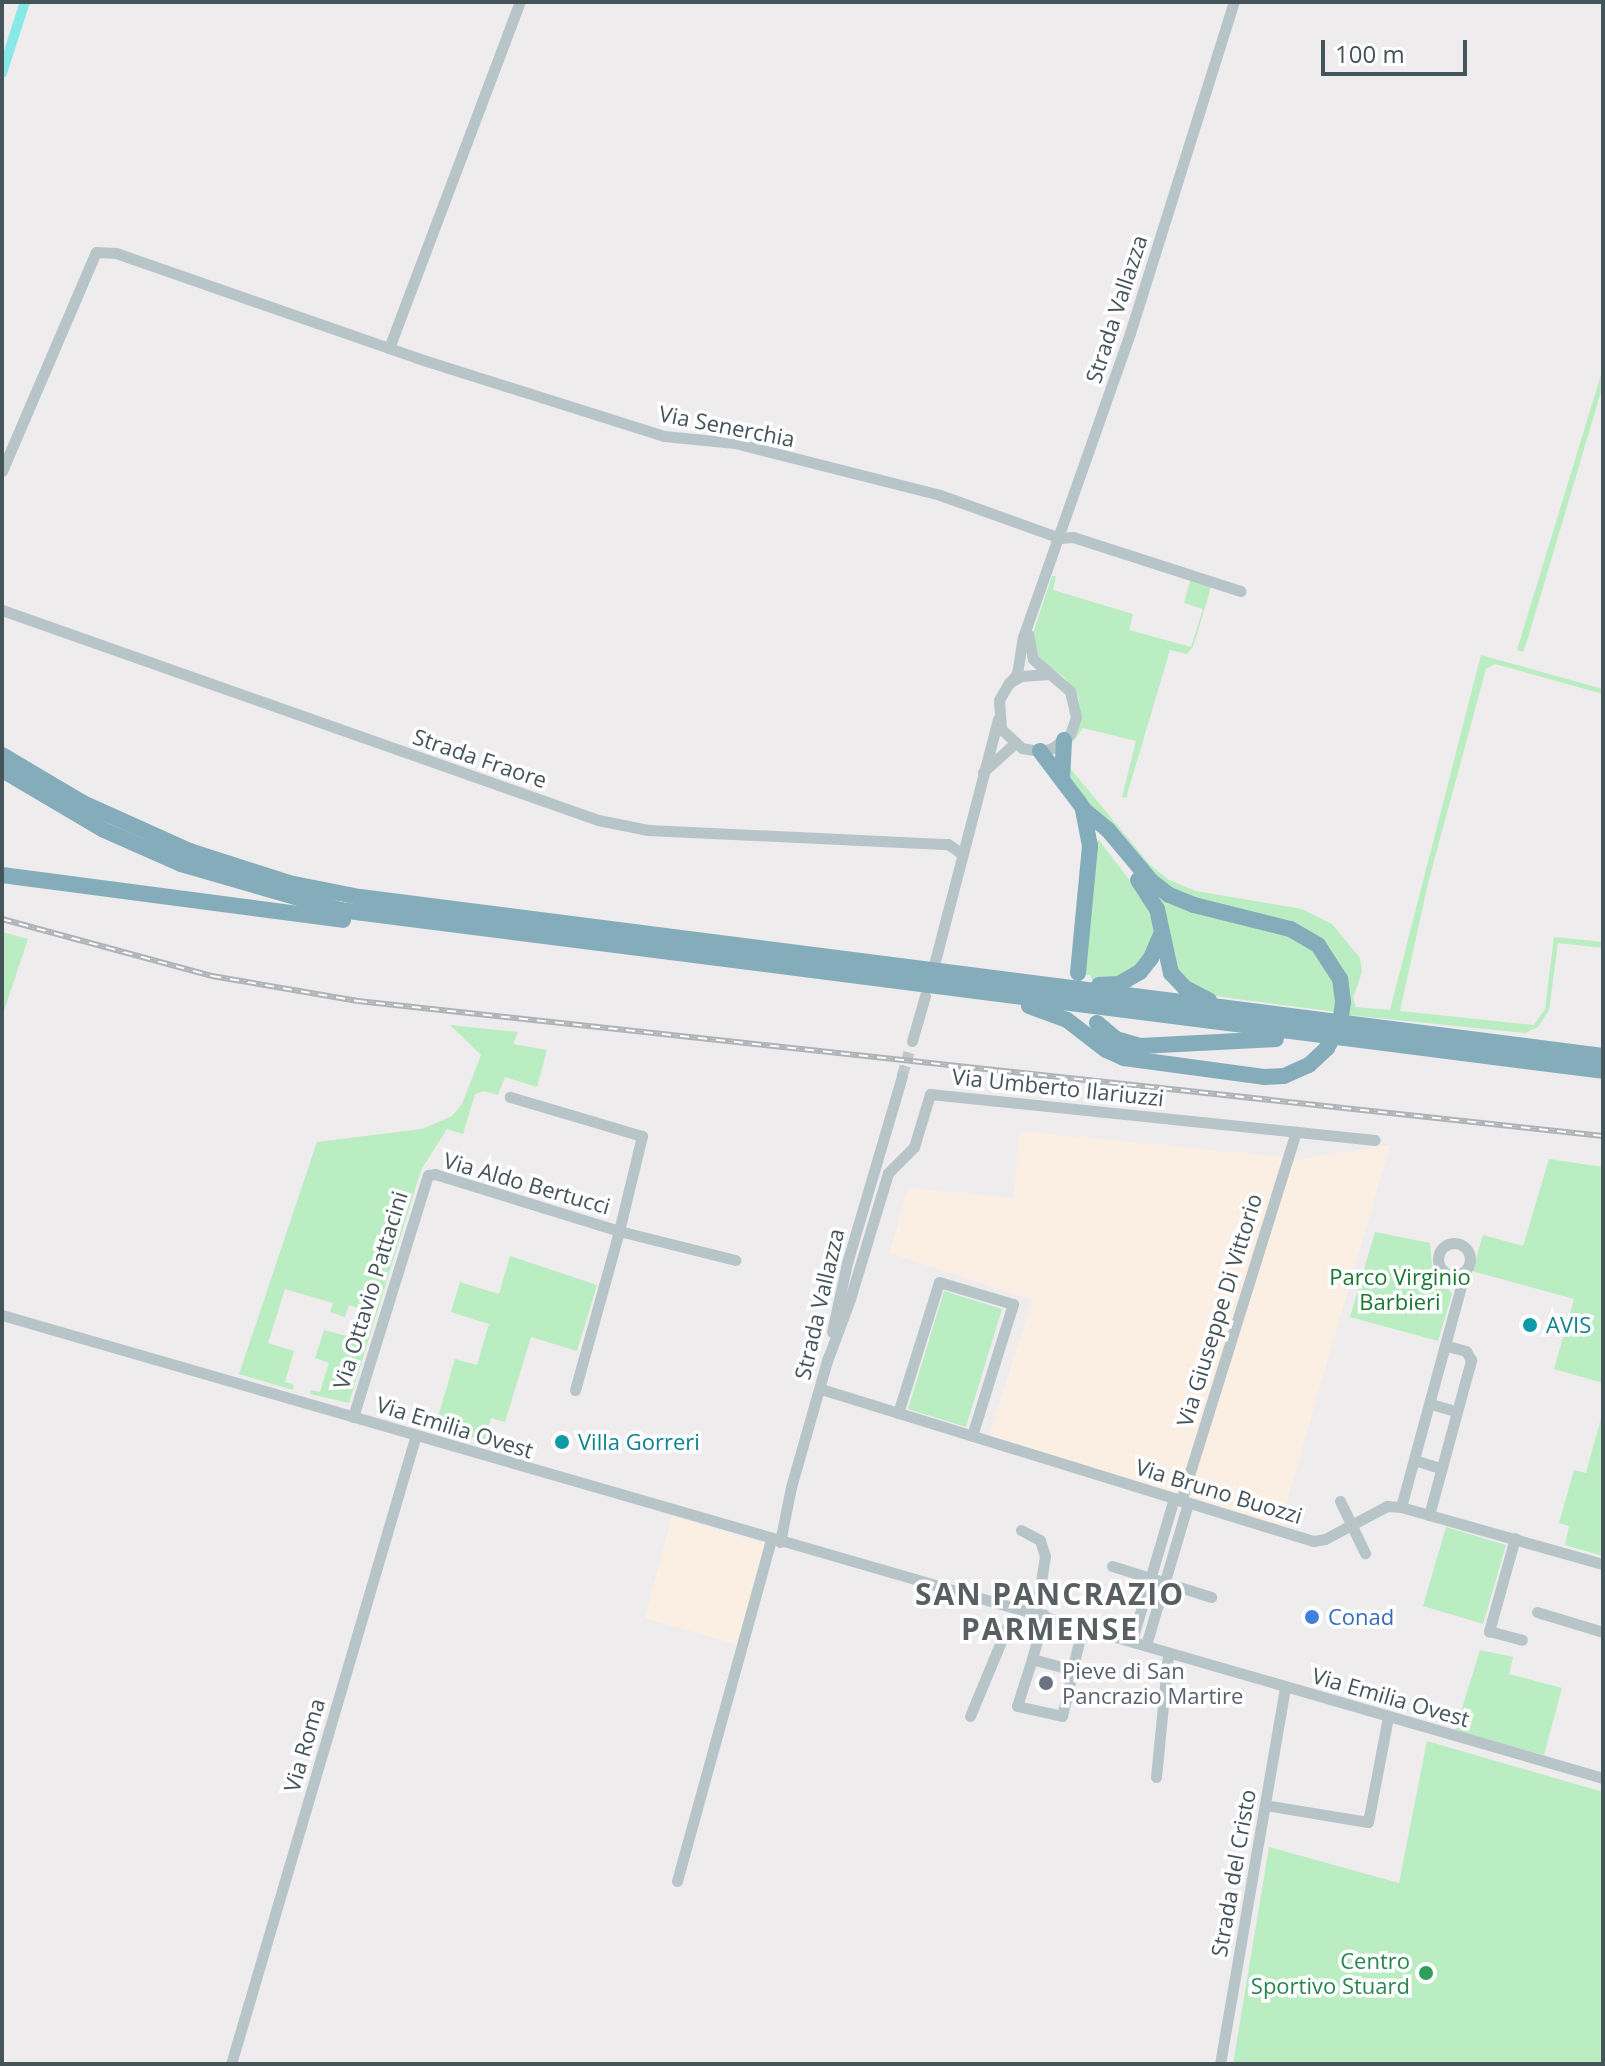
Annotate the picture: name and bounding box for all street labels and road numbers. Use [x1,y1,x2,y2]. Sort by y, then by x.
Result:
street label: Strada Vallazza [1080,232,1152,386]
street label: Via Senerchia [657,400,797,452]
street label: Strada Fraore [410,723,550,793]
street label: Via Umberto Ilariuzzi [951,1063,1165,1111]
street label: Via Aldo Bertucci [441,1147,613,1219]
street label: Via Ottavio Pattacini [327,1188,413,1392]
street label: Via Giuseppe Di Vittorio [1171,1190,1267,1430]
street label: Strada Vallazza [789,1226,849,1382]
street label: Via Emilia Ovest [373,1391,537,1463]
street label: Via Bruno Buozzi [1132,1453,1306,1529]
street label: Via Emilia Ovest [1309,1662,1473,1732]
street label: Via Roma [278,1695,330,1795]
street label: Strada del Cristo [1205,1787,1261,1959]

